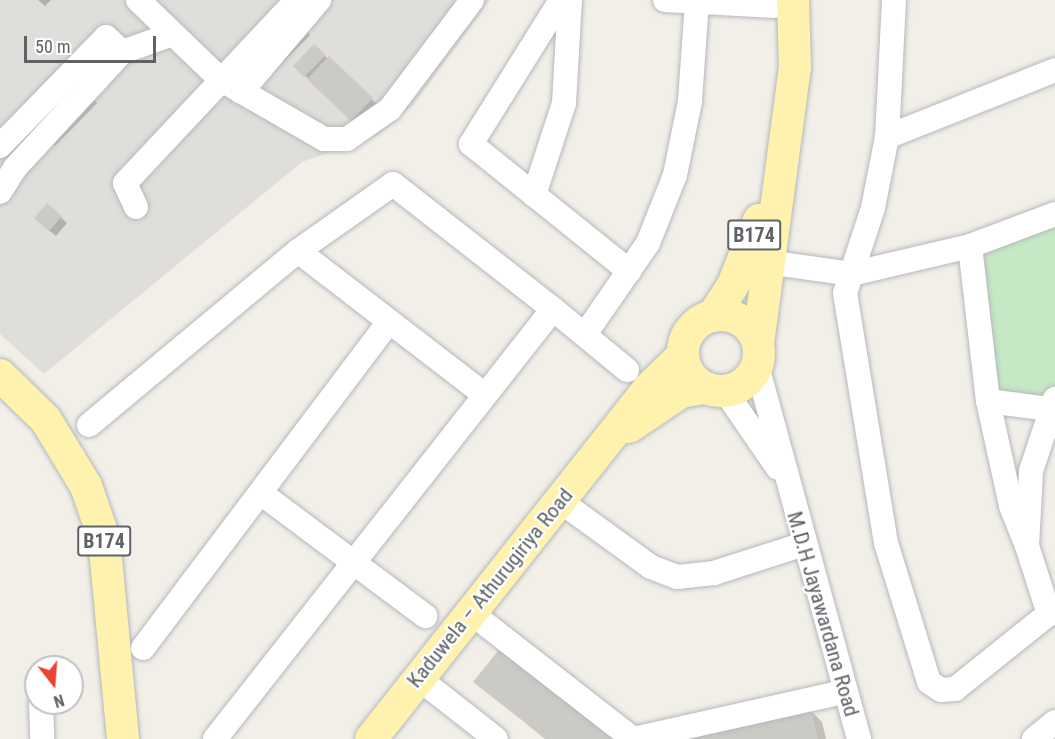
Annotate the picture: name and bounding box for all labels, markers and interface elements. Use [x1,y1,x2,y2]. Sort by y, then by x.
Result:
scale bar [27,24,159,62]
text: 50 m [35,36,70,57]
road number: B174 [727,218,781,252]
street label: Kaduwela – Athurugiriya Road [402,483,578,693]
street label: M.D.H Jayawardana Road [782,509,864,719]
road number: B174 [77,524,131,558]
north arrow [24,655,84,715]
text: N [51,690,66,711]

